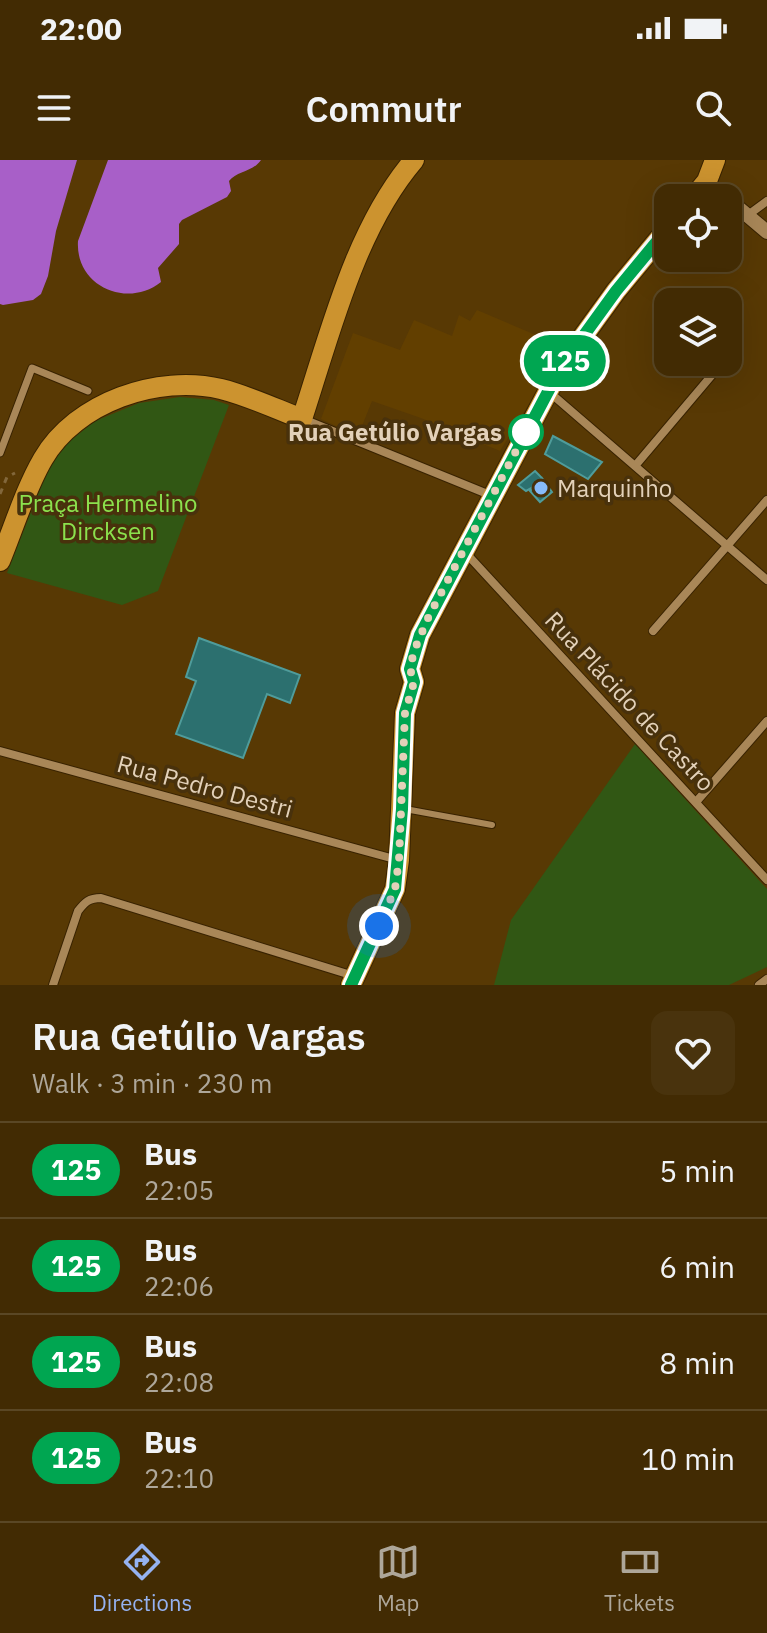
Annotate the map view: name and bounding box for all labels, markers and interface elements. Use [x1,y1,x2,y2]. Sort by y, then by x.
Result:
text: 22:00 [40,9,122,48]
text: Commutr [305,85,462,132]
icon: menu [32,86,76,130]
icon: search [691,86,735,130]
map controls [654,184,742,376]
button: locate [654,184,742,272]
button: layers [654,288,742,376]
line badge: 125 [519,335,611,387]
text: 125 [540,342,590,379]
marker: Rua Getúlio Vargas [509,415,543,449]
place label: Rua Getúlio Vargas [288,416,502,448]
place label: Marquinho [557,472,672,504]
marker: Marquinho [532,479,550,497]
park label: Praça Hermelino Dircksen [18,487,198,547]
street label: Rua Plácido de Castro [538,604,722,798]
street label: Rua Pedro Destri [114,747,296,825]
your location [359,906,399,946]
text: Rua Getúlio Vargas [32,1011,366,1060]
button: heart [651,1011,735,1095]
text: Walk · 3 min · 230 m [32,1066,272,1100]
text: Bus [144,1134,197,1173]
text: 125 [51,1151,101,1188]
text: 5 min [659,1151,735,1190]
text: 22:05 [144,1173,214,1207]
text: Bus [144,1230,197,1269]
text: 125 [51,1247,101,1284]
text: 6 min [659,1247,735,1286]
text: 22:06 [144,1269,214,1303]
text: Bus [144,1326,197,1365]
text: 125 [51,1343,101,1380]
text: 8 min [659,1343,735,1382]
text: 22:08 [144,1365,214,1399]
text: Bus [144,1422,197,1461]
text: 125 [51,1439,101,1476]
text: 10 min [641,1439,735,1478]
text: 22:10 [144,1461,214,1495]
tab: Directions [92,1540,192,1617]
tab: Map [376,1540,420,1617]
tab: Tickets [604,1540,675,1617]

